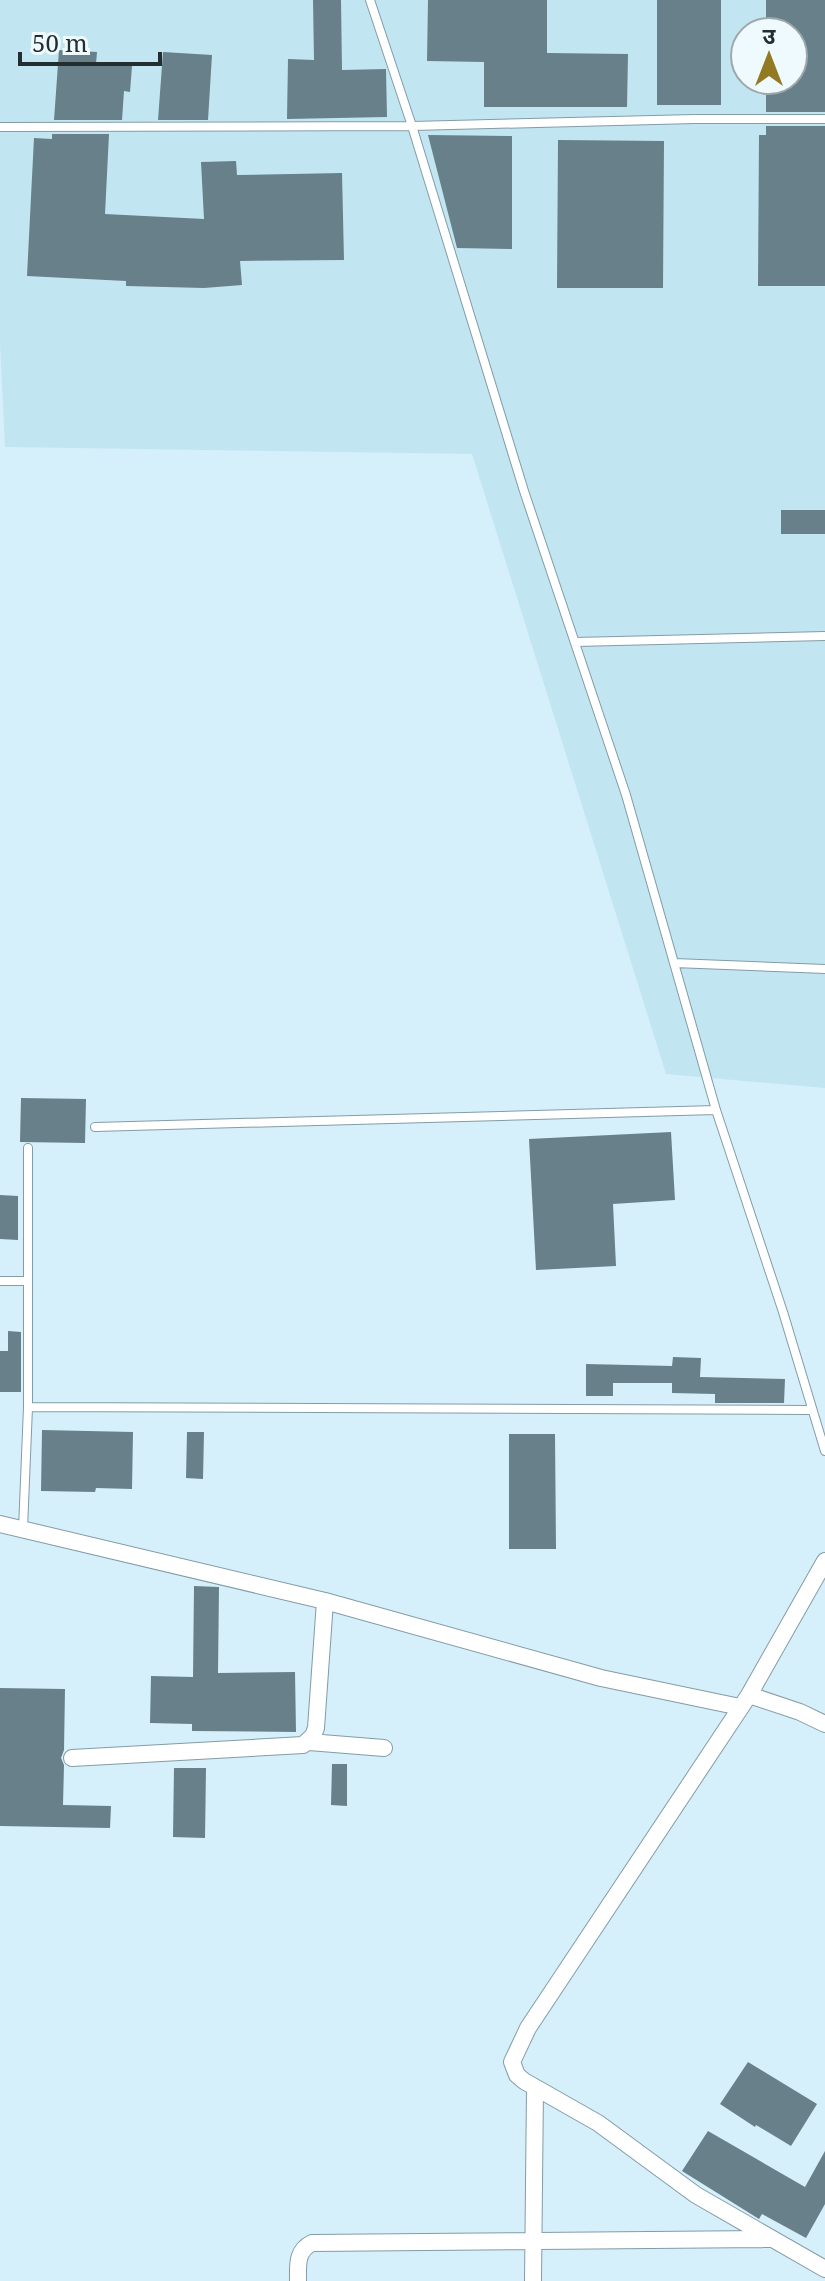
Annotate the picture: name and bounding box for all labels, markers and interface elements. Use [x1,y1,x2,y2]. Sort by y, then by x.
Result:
scale bar [20,16,160,66]
north arrow [729,16,809,96]
text: उ [763,20,777,50]
text: 50 m [32,26,88,59]

